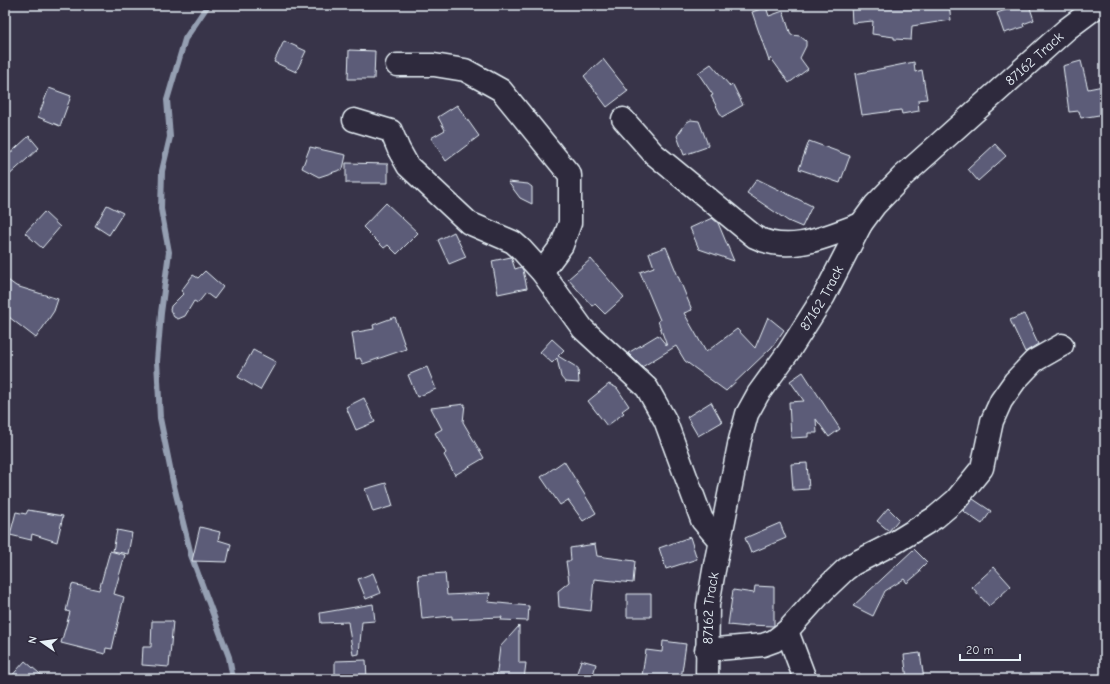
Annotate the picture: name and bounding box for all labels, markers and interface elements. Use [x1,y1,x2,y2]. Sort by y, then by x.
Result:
street label: 87162 Track [1002,28,1067,89]
street label: 87162 Track [796,262,847,334]
street label: 87162 Track [699,571,722,644]
north arrow [22,622,62,662]
text: N [26,635,40,645]
scale bar [960,636,1020,662]
text: 20 m [966,643,994,657]

